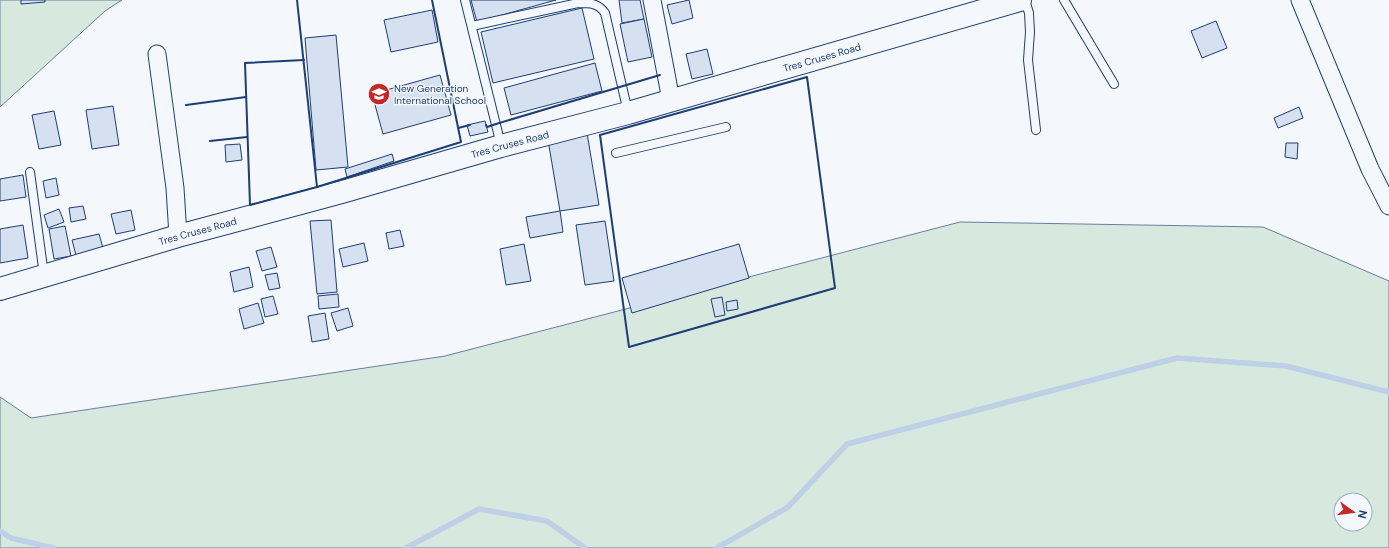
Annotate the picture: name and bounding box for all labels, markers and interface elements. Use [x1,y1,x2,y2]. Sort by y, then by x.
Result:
street label: Tres Cruses Road [781,40,862,74]
school or university icon: New Generation International School [366,81,392,107]
place label: New Generation International School [394,82,486,107]
street label: Tres Cruses Road [469,127,550,161]
street label: Tres Cruses Road [157,214,238,248]
north arrow [1333,492,1373,532]
text: N [1355,509,1370,520]

